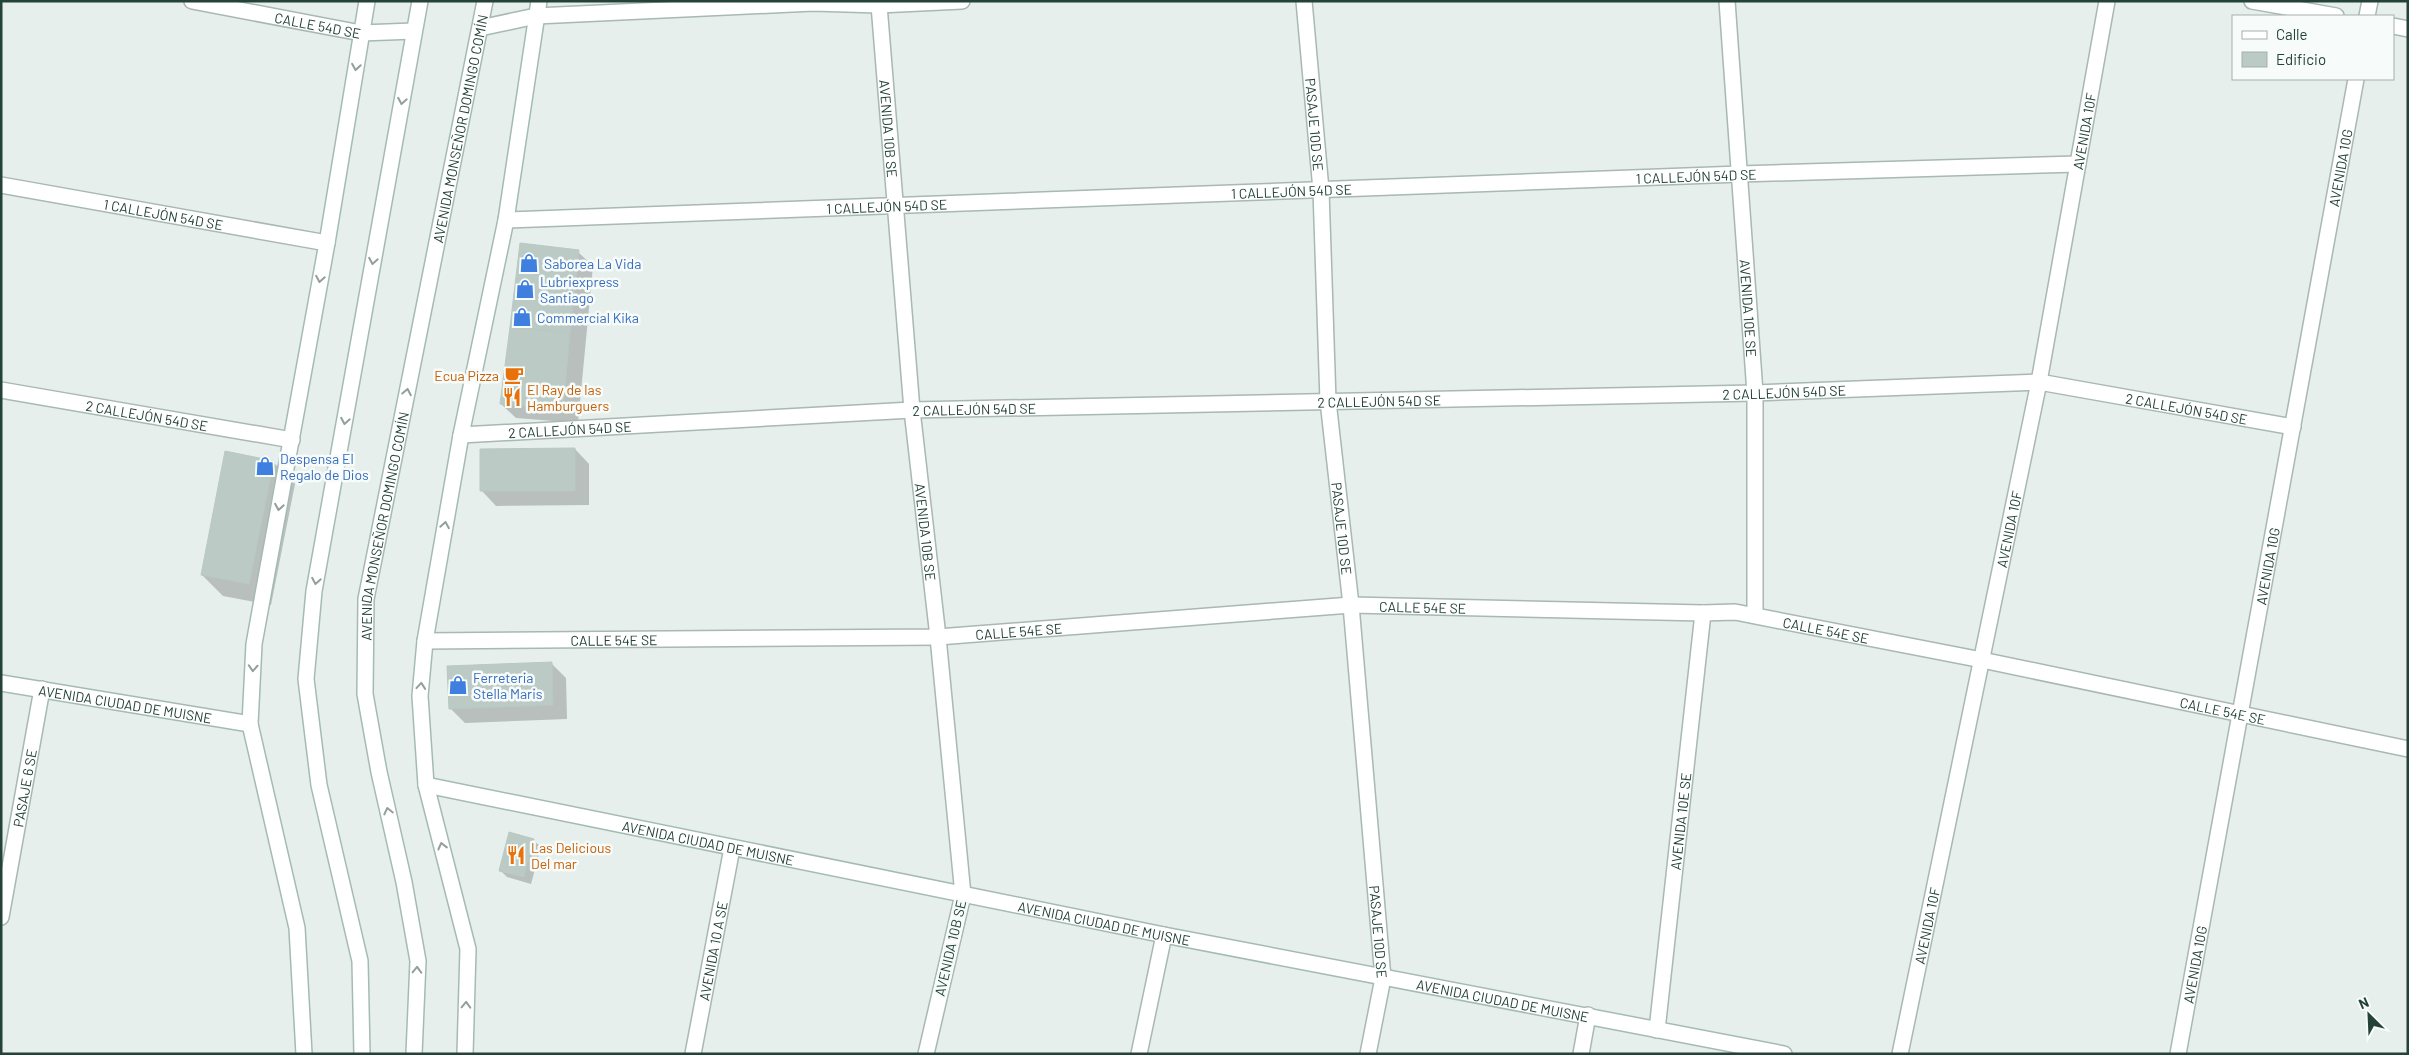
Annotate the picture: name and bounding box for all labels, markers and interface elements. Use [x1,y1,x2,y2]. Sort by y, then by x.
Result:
street label: CALLE 54D SE [273,8,362,41]
street label: AVENIDA MONSEÑOR DOMINGO COMÍN [429,13,491,244]
legend [2232,15,2394,80]
text: Calle [2276,25,2308,43]
text: Edificio [2276,50,2326,68]
one-way arrow [351,62,361,71]
street label: PASAJE 10D SE [1302,77,1328,172]
street label: AVENIDA 10B SE [877,79,902,178]
street label: AVENIDA 10F [2069,91,2099,171]
one-way arrow [397,97,407,105]
street label: AVENIDA 10G [2324,127,2355,208]
street label: 1 CALLEJÓN 54D SE [1635,165,1757,186]
street label: 1 CALLEJÓN 54D SE [1231,180,1352,201]
street label: 1 CALLEJÓN 54D SE [102,195,225,233]
street label: 1 CALLEJÓN 54D SE [826,195,948,217]
shop icon: Saborea La Vida [518,252,540,274]
place label: Saborea La Vida [544,255,641,272]
one-way arrow [369,257,379,265]
street label: AVENIDA 10E SE [1737,259,1761,358]
place label: Lubriexpress Santiago [540,273,619,306]
one-way arrow [316,274,326,283]
shop icon: Lubriexpress Santiago [514,278,536,300]
shop icon: Commercial Kika [511,306,533,328]
place label: Commercial Kika [537,309,639,326]
cafe icon: Ecua Pizza [503,364,525,386]
place label: Ecua Pizza [434,367,499,384]
place label: El Ray de las Hamburguers [527,381,609,414]
street label: 2 CALLEJÓN 54D SE [1722,381,1846,402]
restaurant icon: El Ray de las Hamburguers [501,386,523,408]
one-way arrow [401,387,412,396]
street label: 2 CALLEJÓN 54D SE [2124,389,2249,427]
street label: 2 CALLEJÓN 54D SE [1317,391,1441,410]
street label: 2 CALLEJÓN 54D SE [84,396,209,434]
street label: 2 CALLEJÓN 54D SE [912,399,1036,418]
street label: AVENIDA MONSEÑOR DOMINGO COMÍN [357,410,412,641]
one-way arrow [340,416,350,425]
street label: 2 CALLEJÓN 54D SE [508,417,632,441]
place label: Despensa El Regalo de Dios [280,450,369,483]
shop icon: Despensa El Regalo de Dios [254,455,276,477]
street label: PASAJE 10D SE [1329,481,1356,576]
street label: AVENIDA 10B SE [912,482,940,582]
street label: AVENIDA 10F [1992,489,2025,569]
one-way arrow [275,503,285,512]
one-way arrow [440,521,450,529]
street label: AVENIDA 10G [2252,526,2282,606]
one-way arrow [312,576,322,585]
street label: CALLE 54E SE [1379,597,1466,616]
street label: CALLE 54E SE [1782,613,1870,646]
street label: CALLE 54E SE [975,619,1063,643]
street label: CALLE 54E SE [570,631,658,648]
one-way arrow [248,664,258,672]
place label: Ferreteria Stella Maris [473,669,543,702]
shop icon: Ferreteria Stella Maris [447,674,469,696]
street label: AVENIDA CIUDAD DE MUISNE [37,681,213,726]
one-way arrow [415,681,426,689]
street label: CALLE 54E SE [2178,693,2267,728]
street label: PASAJE 6 SE [9,748,40,828]
street label: AVENIDA 10E SE [1666,772,1694,871]
one-way arrow [383,806,394,815]
street label: AVENIDA CIUDAD DE MUISNE [621,817,796,868]
place label: Las Delicious Del mar [531,839,612,872]
one-way arrow [437,841,448,850]
restaurant icon: Las Delicious Del mar [505,844,527,866]
street label: PASAJE 10D SE [1367,884,1391,979]
street label: AVENIDA 10F [1910,886,1943,966]
street label: AVENIDA CIUDAD DE MUISNE [1017,897,1192,948]
street label: AVENIDA 10B SE [931,898,969,998]
street label: AVENIDA 10 A SE [695,900,730,1002]
street label: AVENIDA 10G [2179,924,2210,1005]
one-way arrow [412,966,423,974]
street label: AVENIDA CIUDAD DE MUISNE [1415,975,1590,1025]
north arrow [2344,990,2394,1040]
text: N [2356,993,2371,1012]
one-way arrow [461,1001,471,1008]

